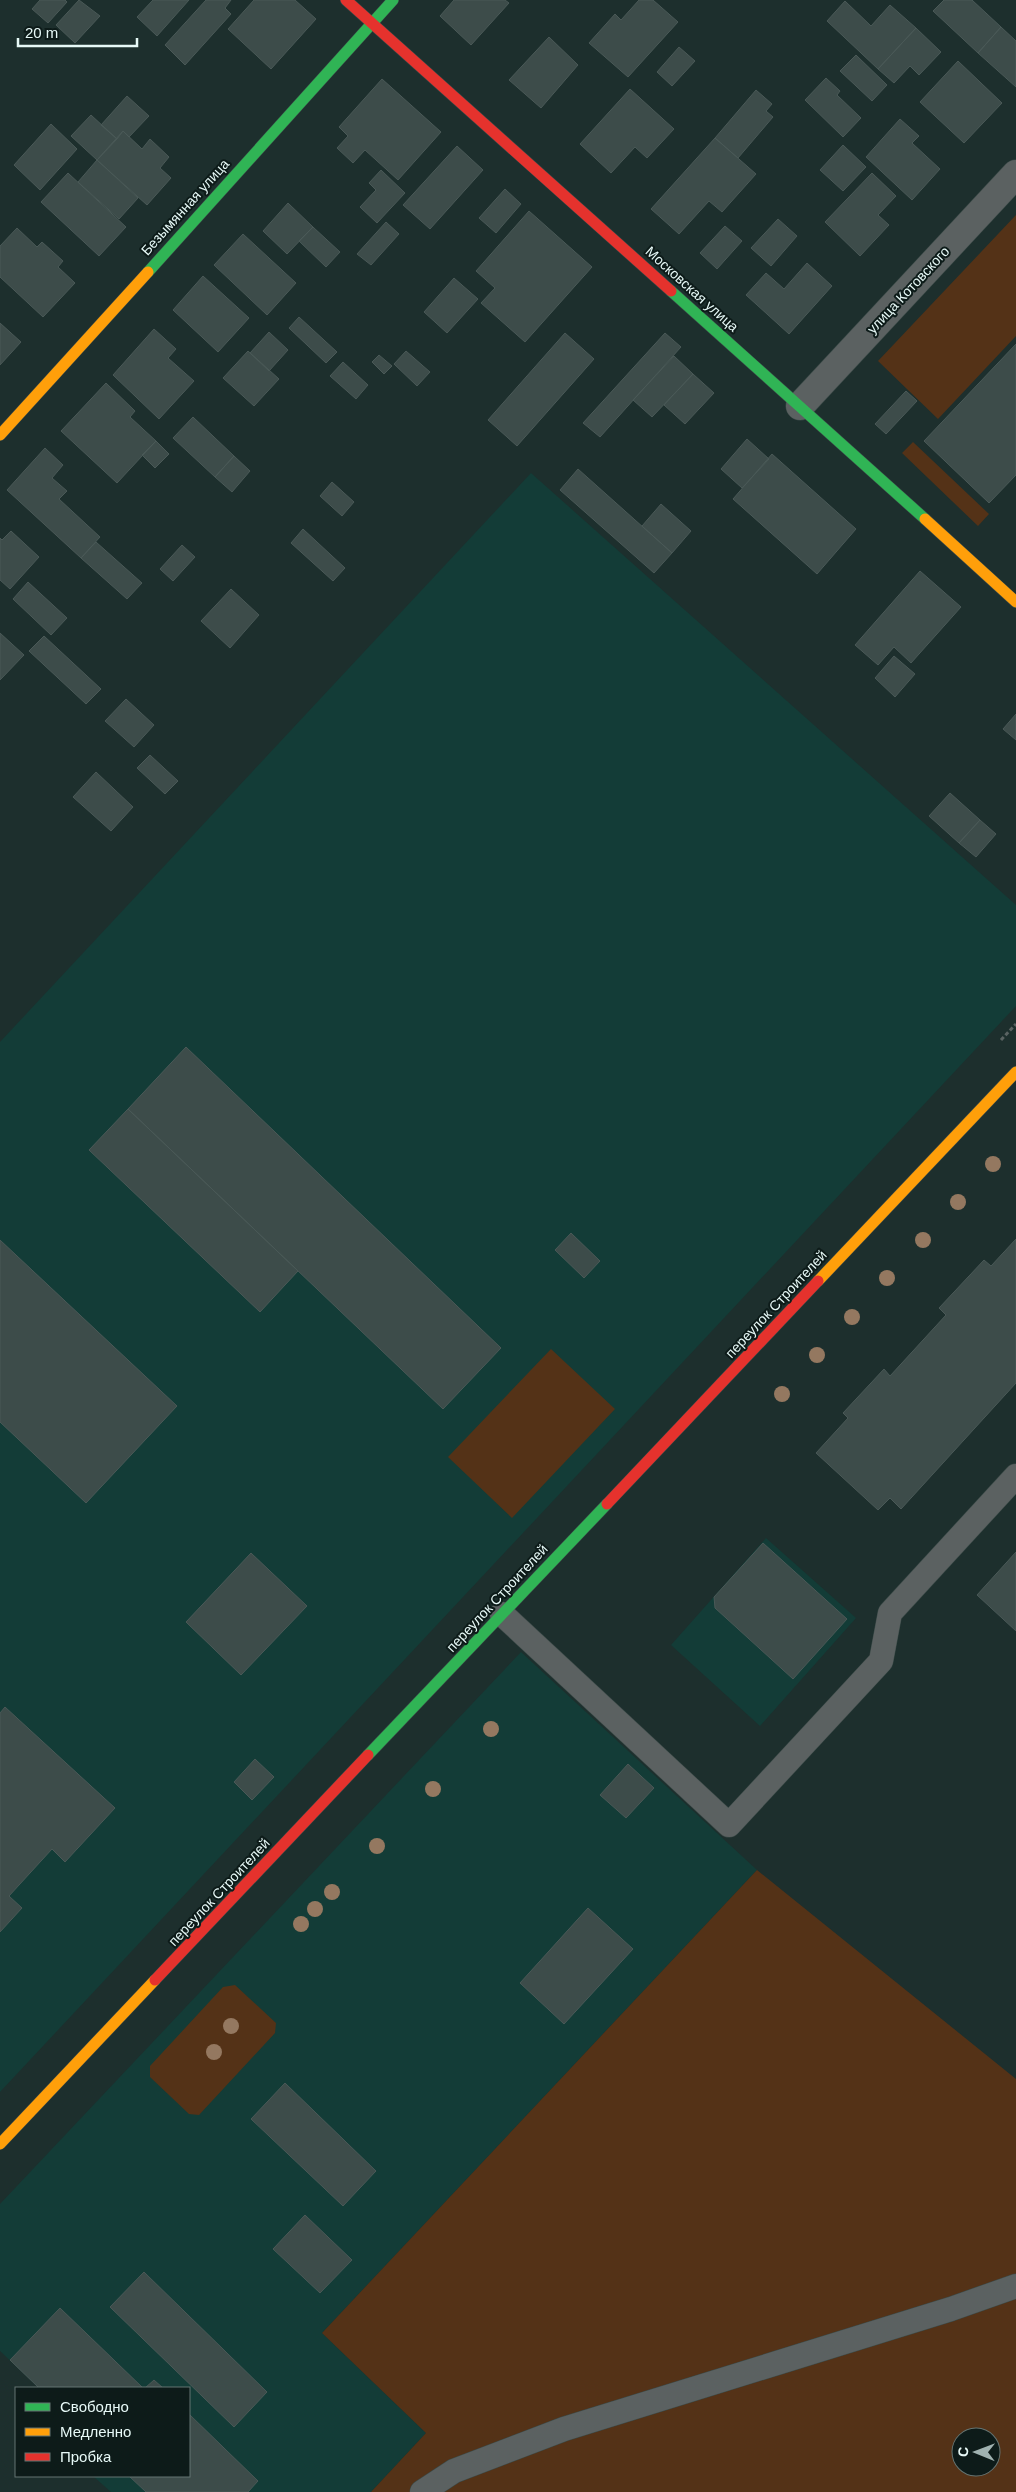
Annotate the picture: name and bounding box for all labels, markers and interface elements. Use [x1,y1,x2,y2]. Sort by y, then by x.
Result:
scale bar [18,15,136,47]
text: 20 m [25,24,58,41]
street label: Безымянная улица [138,156,232,258]
street label: Московская улица [642,243,742,335]
street label: улица Котовского [864,243,953,337]
street label: переулок Строителей [722,1247,830,1361]
street label: переулок Строителей [443,1541,551,1655]
street label: переулок Строителей [165,1835,273,1949]
legend [15,2387,190,2477]
text: Свободно [60,2398,129,2415]
text: Медленно [60,2423,131,2440]
north arrow [951,2427,1001,2477]
text: С [955,2447,971,2457]
text: Пробка [60,2448,112,2465]

